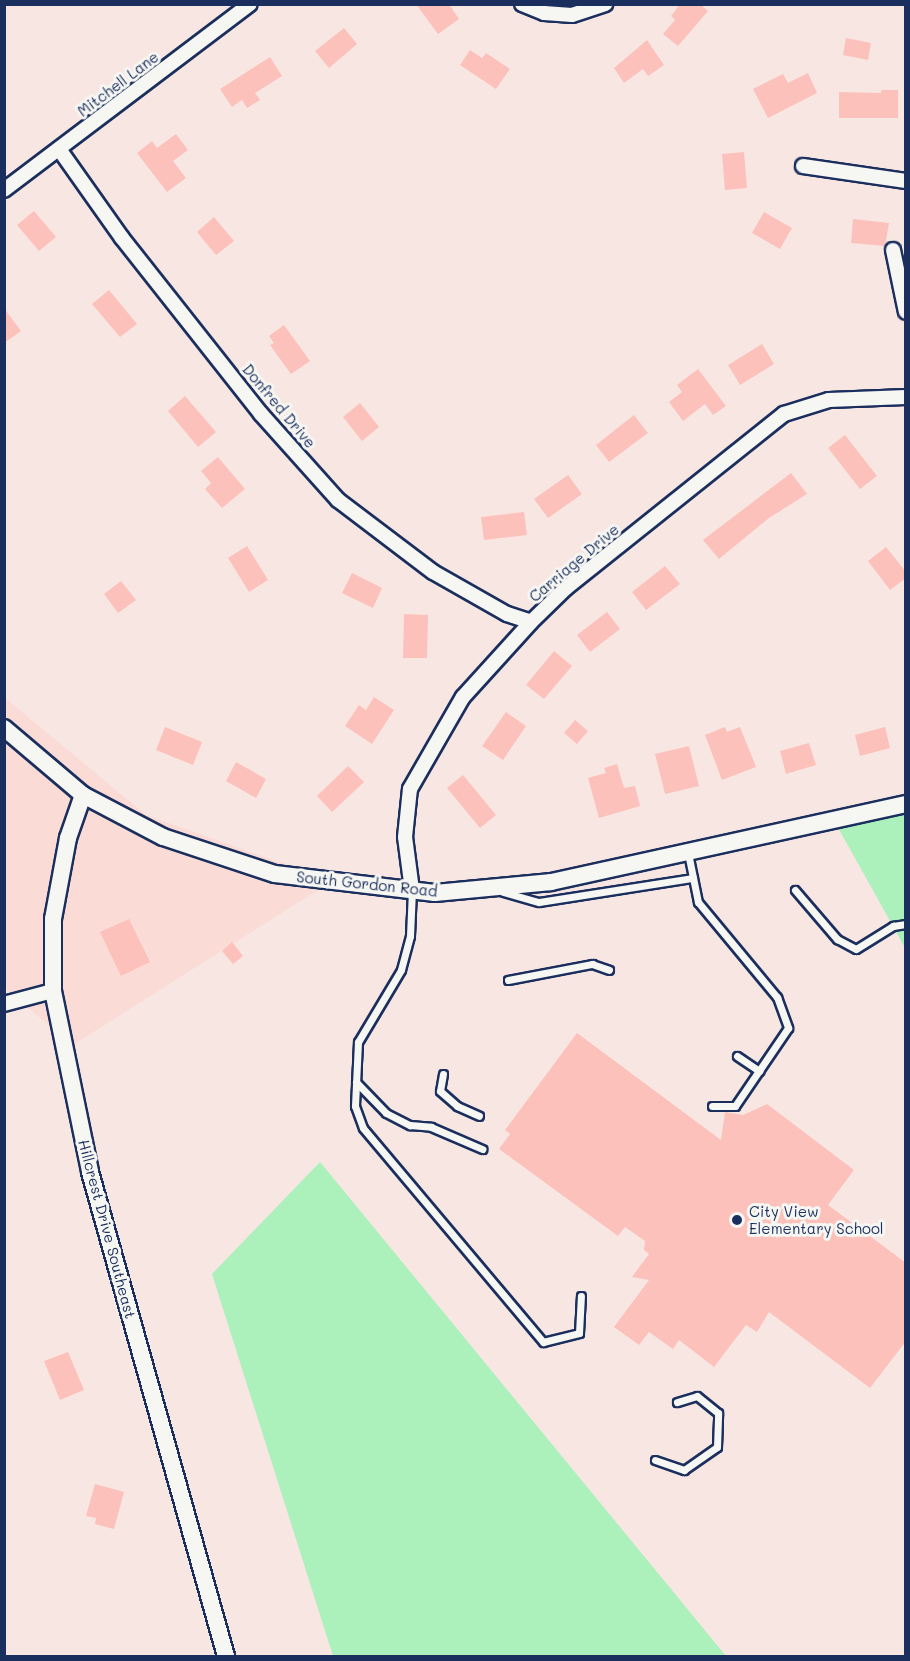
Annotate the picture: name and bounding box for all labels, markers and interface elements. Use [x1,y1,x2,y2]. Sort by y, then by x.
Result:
street label: Mitchell Lane [74,48,162,120]
street label: Donfred Drive [239,360,319,452]
street label: Carriage Drive [526,520,622,606]
street label: South Gordon Road [296,868,438,900]
street label: Hillcrest Drive Southeast [74,1137,140,1321]
place label: City View Elementary School [749,1202,884,1237]
marker: City View Elementary School [730,1213,744,1227]

